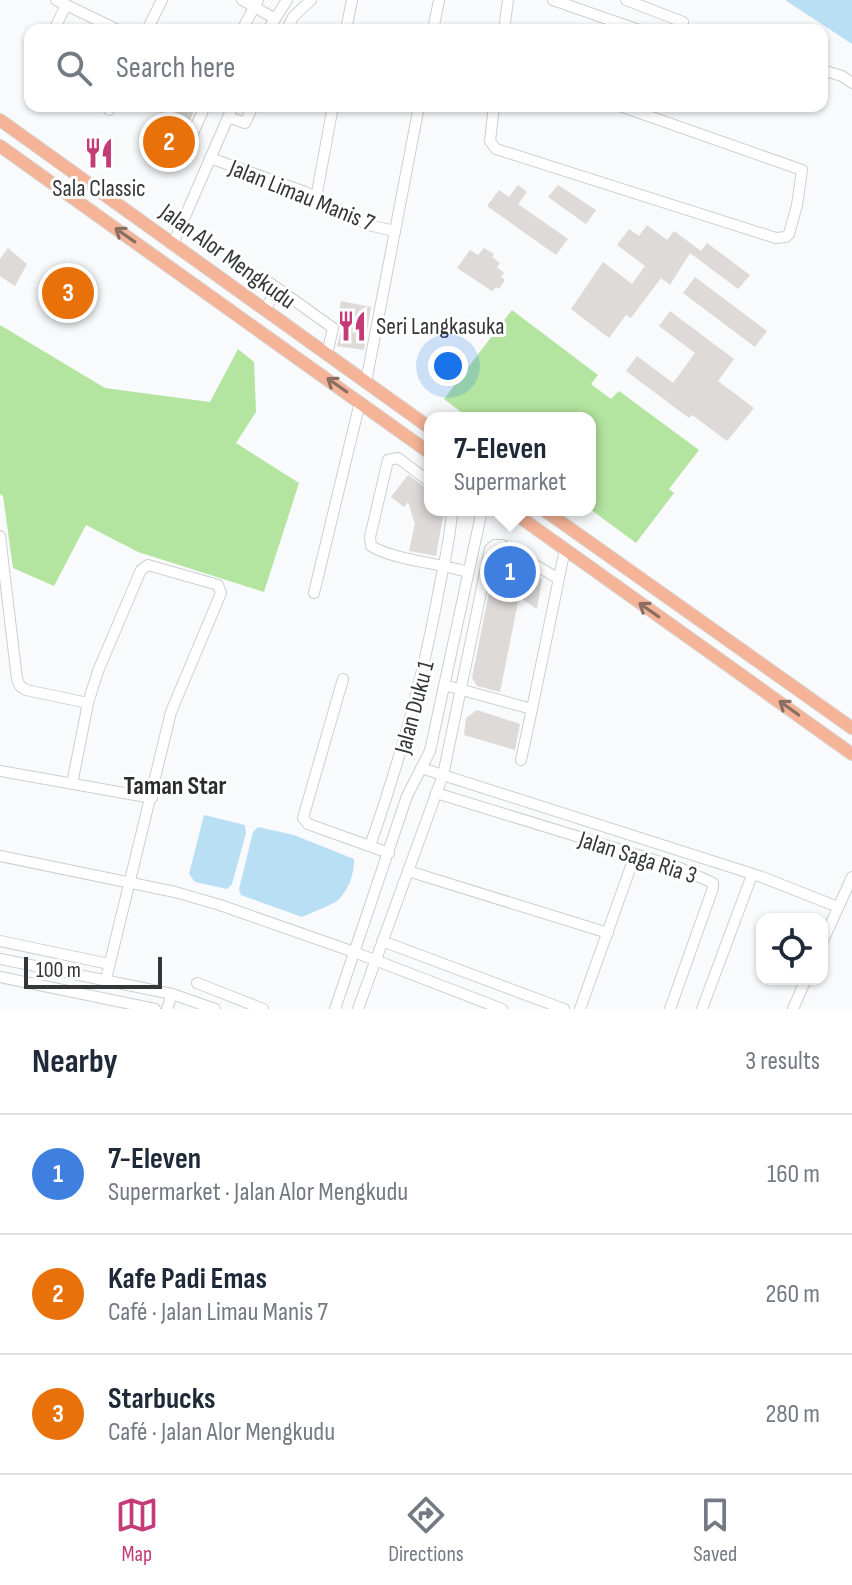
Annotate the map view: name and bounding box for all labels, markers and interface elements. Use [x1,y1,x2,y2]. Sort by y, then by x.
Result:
search box [24,24,828,112]
icon: search [52,46,96,90]
text: Search here [116,50,235,86]
pin: 2 [143,112,195,172]
restaurant icon: Sala Classic [82,136,116,170]
street label: Jalan Limau Manis 7 [224,153,379,238]
place label: Sala Classic [52,174,146,203]
street label: Jalan Alor Mengkudu [153,197,301,315]
one-way arrow [115,227,136,244]
pin: 3 [42,263,94,323]
restaurant icon: Seri Langkasuka [335,309,369,343]
place label: Seri Langkasuka [376,312,505,341]
your location [428,346,468,386]
one-way arrow [327,377,348,394]
popup [424,412,596,516]
text: 7-Eleven [454,431,547,467]
text: Supermarket [454,467,566,498]
pin: 1 [484,542,536,602]
one-way arrow [639,602,661,618]
street label: Jalan Duku 1 [388,657,441,758]
one-way arrow [778,700,800,717]
district label: Taman Star [124,771,226,802]
street label: Jalan Saga Ria 3 [574,824,701,890]
map controls [756,913,828,985]
button: locate [756,913,828,985]
scale bar [24,953,162,989]
text: 100 m [36,957,81,984]
text: Nearby [32,1041,118,1082]
text: 3 results [745,1046,820,1077]
text: 7-Eleven [108,1141,201,1177]
text: 1 [53,1159,63,1190]
text: 160 m [767,1159,820,1190]
text: Supermarket · Jalan Alor Mengkudu [108,1177,408,1208]
text: Kafe Padi Emas [108,1261,267,1297]
text: 2 [52,1279,64,1310]
text: 260 m [765,1279,820,1310]
text: Café · Jalan Limau Manis 7 [108,1297,328,1328]
text: Starbucks [108,1381,215,1417]
text: 3 [52,1399,64,1430]
text: 280 m [765,1399,820,1430]
text: Café · Jalan Alor Mengkudu [108,1417,335,1448]
tab: Map [115,1493,159,1568]
tab: Directions [388,1493,464,1568]
tab: Saved [693,1493,737,1568]

